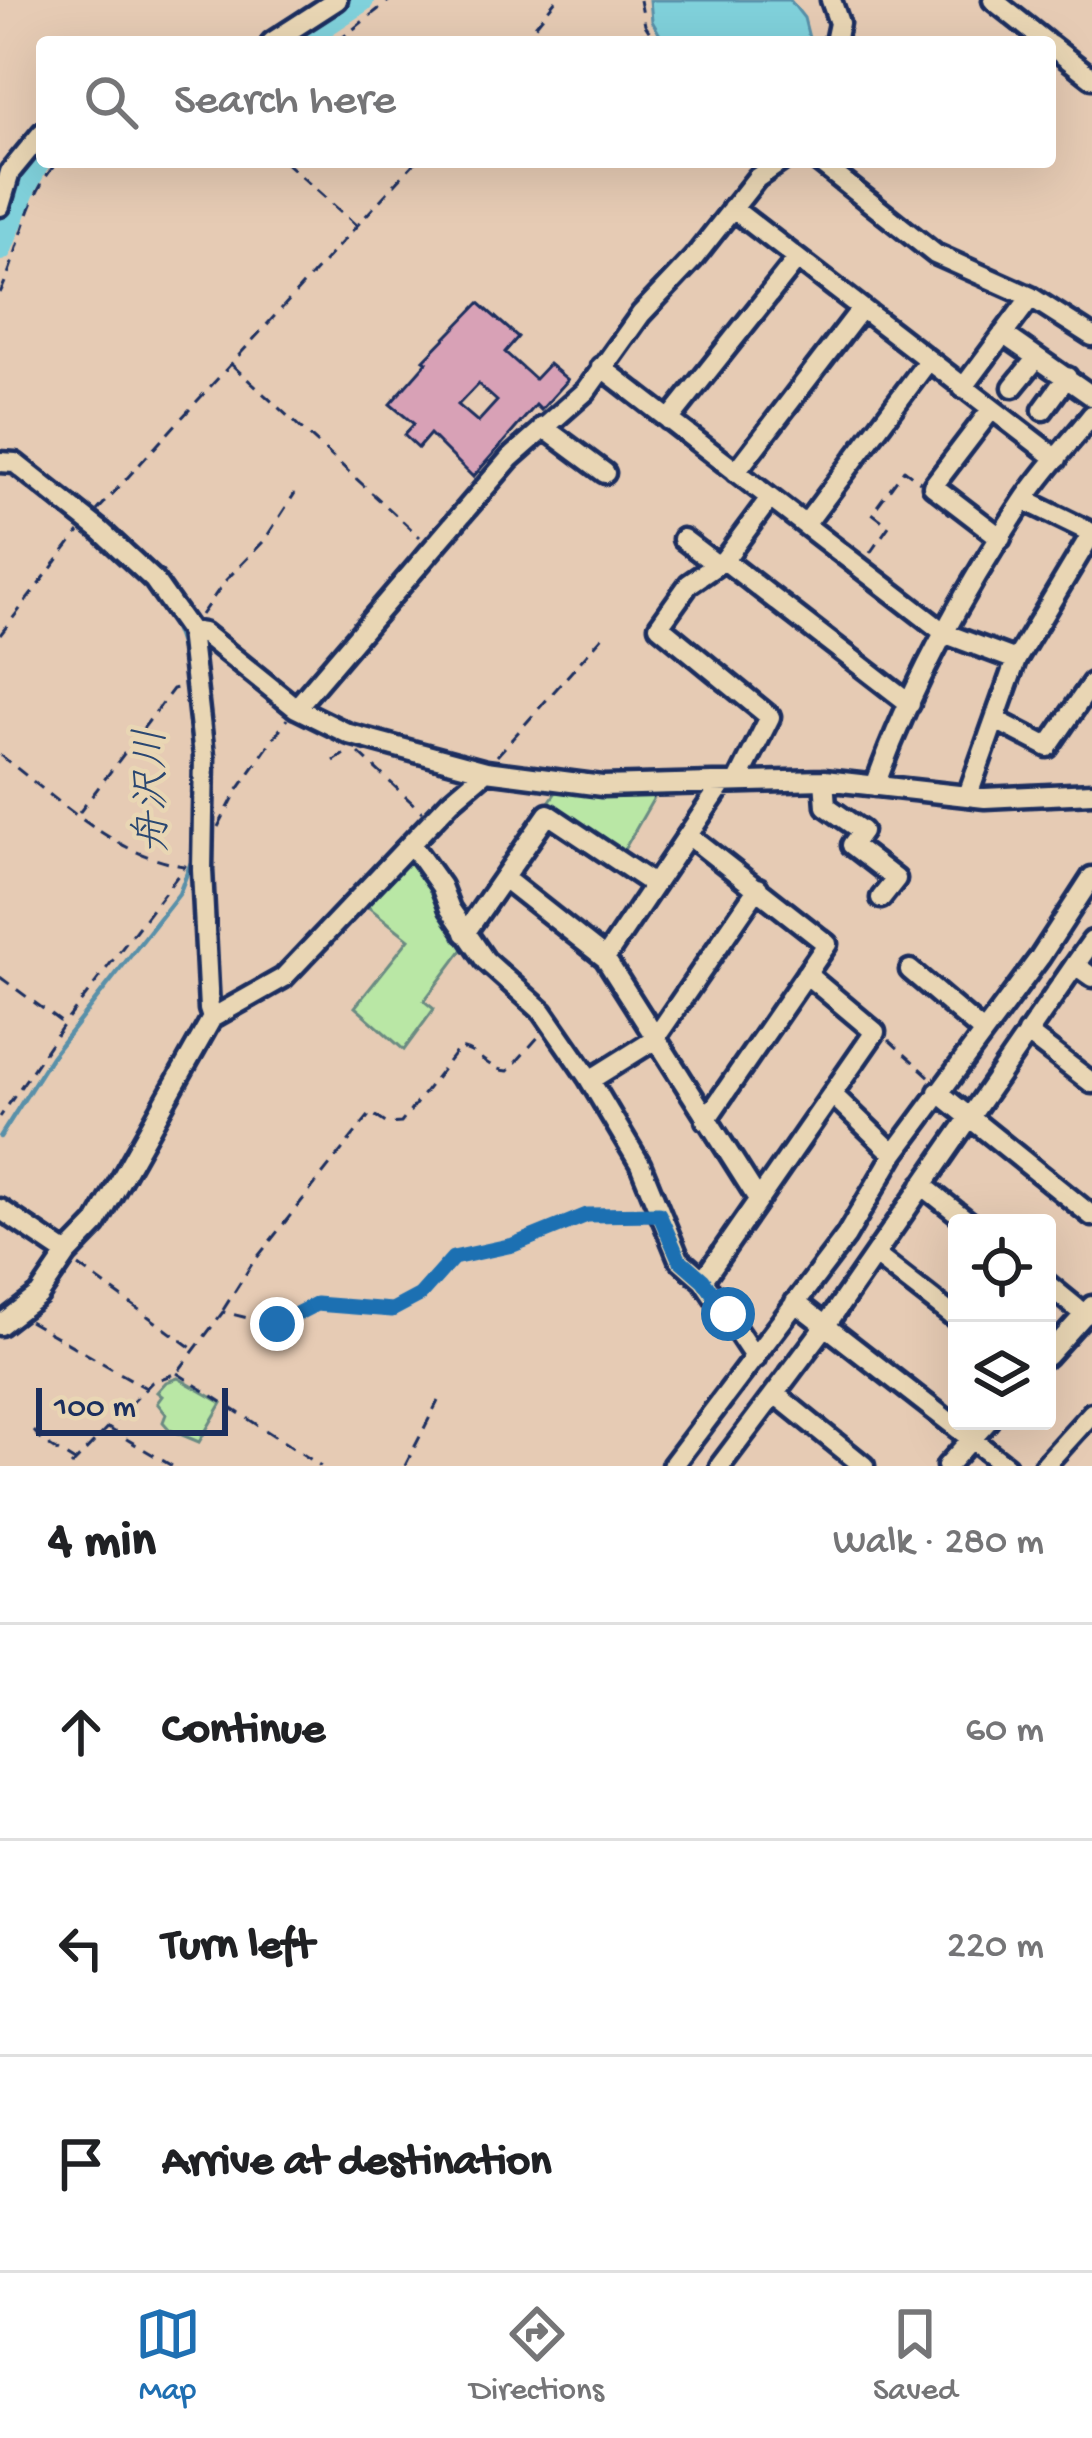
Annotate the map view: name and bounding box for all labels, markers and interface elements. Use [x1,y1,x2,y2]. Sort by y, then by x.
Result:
search box [36,36,1056,168]
icon: search [78,69,144,135]
text: Search here [174,76,396,129]
water label: 舟沢川 [127,728,182,854]
map controls [948,1214,1056,1430]
button: locate [948,1214,1056,1322]
route start [701,1287,755,1341]
route end [250,1297,304,1351]
button: layers [948,1322,1056,1430]
scale bar [36,1382,228,1435]
text: 100 m [54,1390,136,1428]
text: 4 min [48,1514,156,1574]
text: Walk · 280 m [833,1521,1044,1567]
icon: ahead [48,1699,114,1765]
text: Continue [162,1705,325,1758]
text: 60 m [965,1709,1044,1755]
icon: left [48,1915,114,1981]
text: Turn left [162,1921,314,1974]
text: 220 m [947,1925,1044,1971]
icon: arrive [48,2131,114,2197]
text: Arrive at destination [162,2137,551,2190]
tab: Map [135,2301,201,2411]
tab: Directions [470,2301,604,2411]
tab: Saved [873,2301,957,2411]

